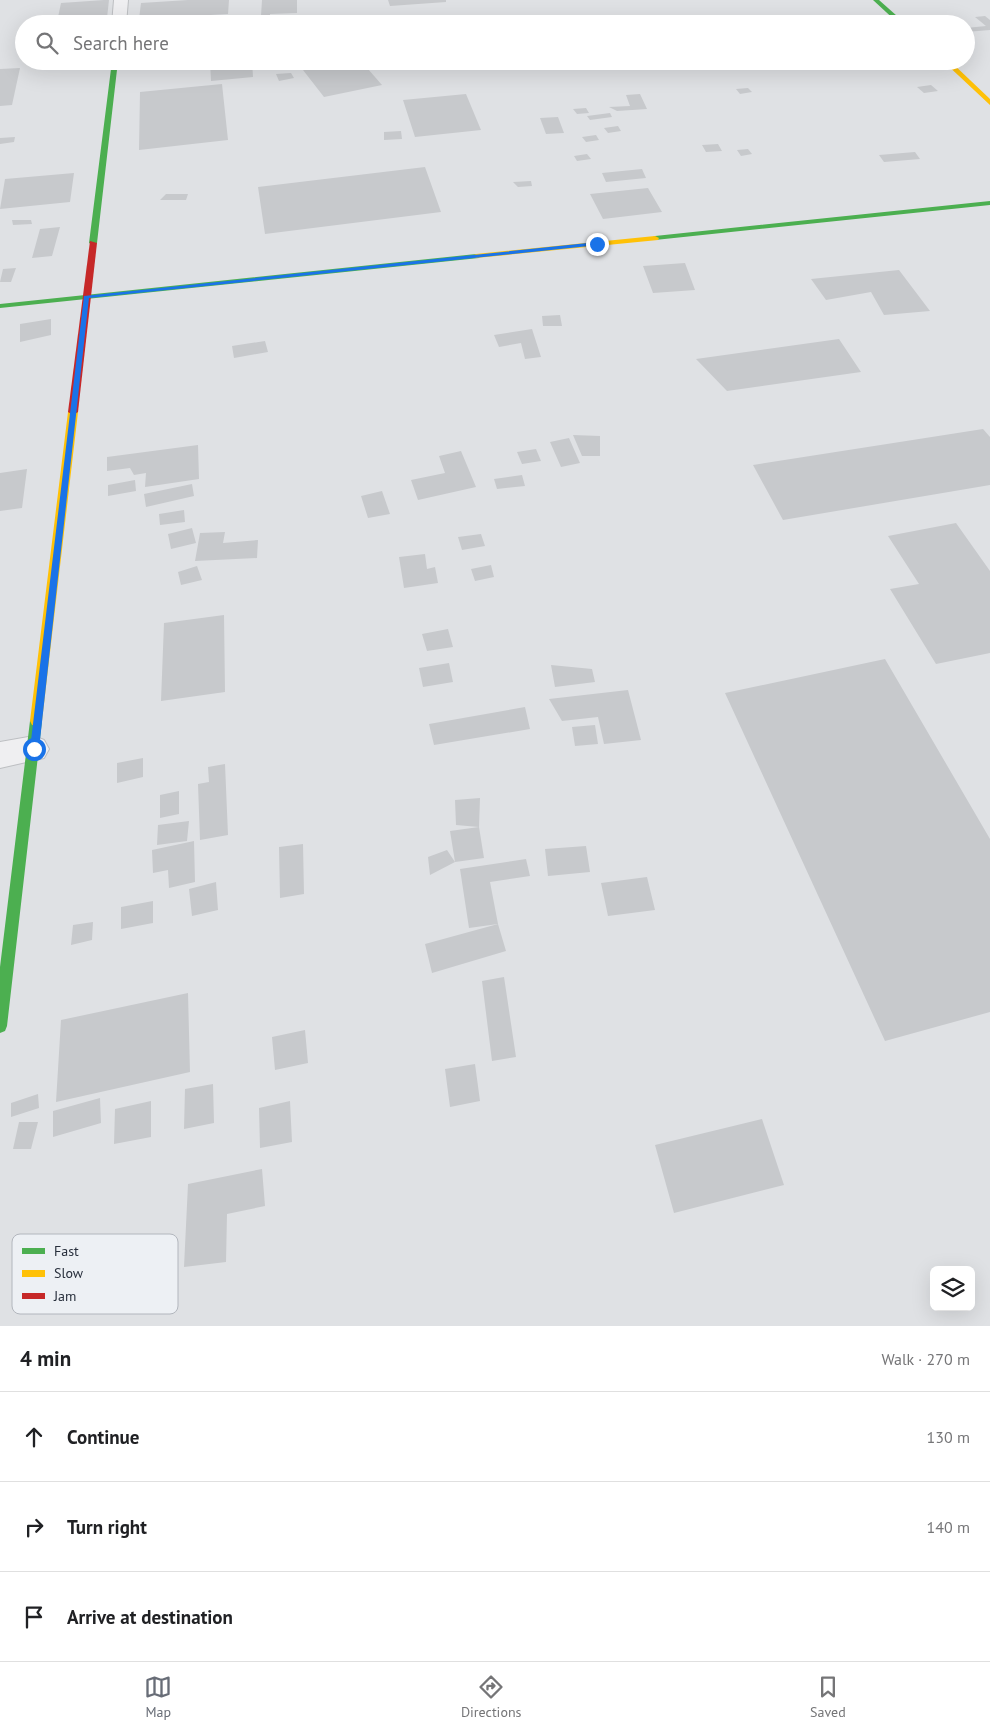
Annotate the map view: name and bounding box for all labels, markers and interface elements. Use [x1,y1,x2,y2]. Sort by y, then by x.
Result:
search box [15,15,975,70]
icon: search [33,29,61,57]
text: Search here [73,31,169,55]
route end [586,233,609,256]
route start [23,738,46,761]
legend [12,1234,178,1314]
text: Fast [54,1242,79,1260]
text: Slow [54,1264,84,1282]
map controls [930,1266,975,1311]
button: layers [930,1266,975,1311]
text: Jam [53,1287,76,1305]
text: 4 min [20,1345,71,1372]
text: Walk · 270 m [881,1349,970,1369]
icon: ahead [20,1423,48,1451]
text: Continue [67,1425,139,1449]
text: 130 m [927,1427,970,1447]
icon: right [20,1513,48,1541]
text: Turn right [67,1515,147,1539]
text: 140 m [927,1517,970,1537]
icon: arrive [20,1603,48,1631]
text: Arrive at destination [67,1605,233,1629]
tab: Map [144,1673,172,1721]
tab: Directions [461,1673,521,1721]
tab: Saved [810,1673,846,1721]

